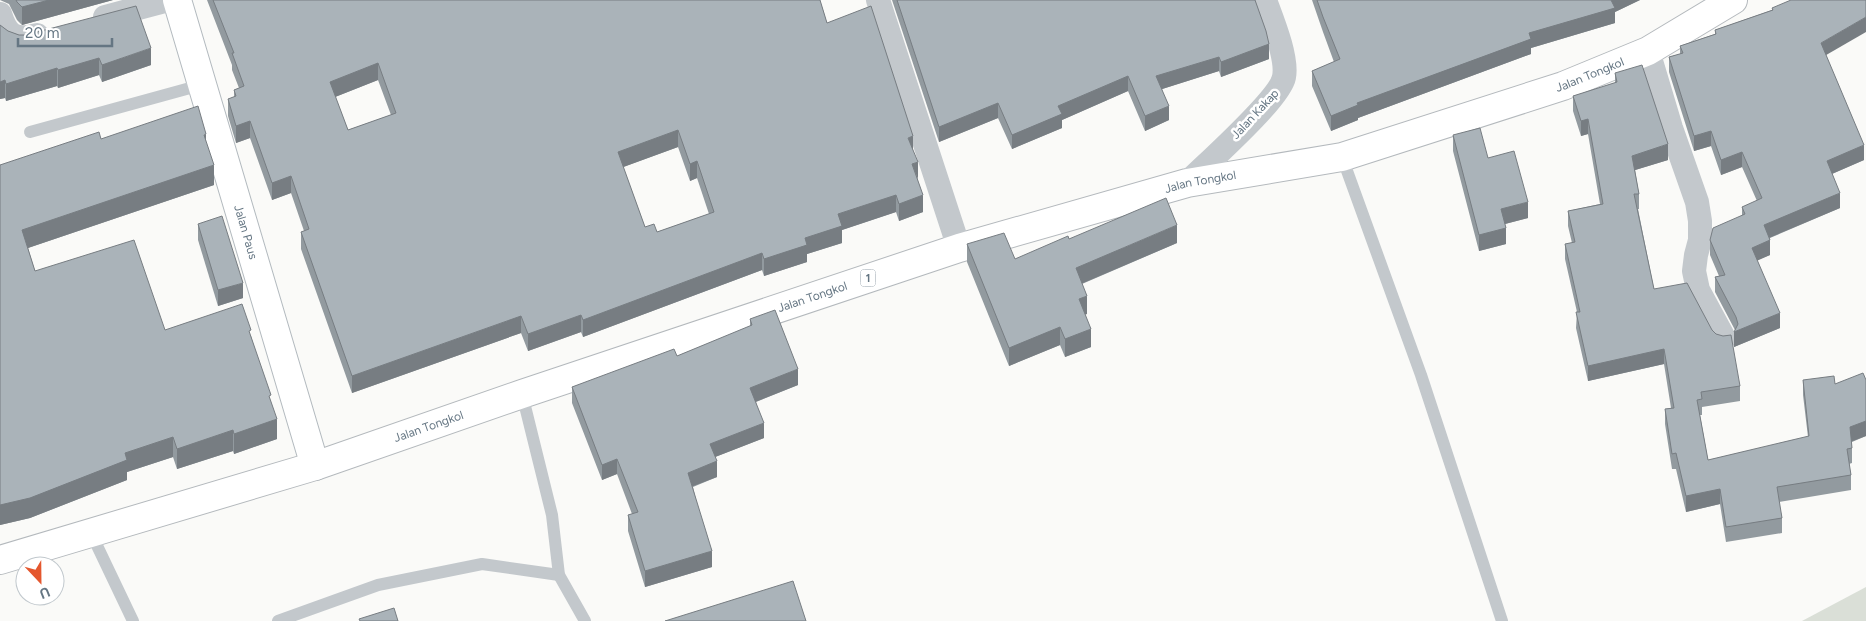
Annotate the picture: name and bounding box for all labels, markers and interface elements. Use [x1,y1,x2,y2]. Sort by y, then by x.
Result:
scale bar [18,15,111,47]
text: 20 m [25,24,59,42]
street label: Jalan Tongkol [1554,55,1626,95]
street label: Jalan Kakap [1228,86,1282,142]
street label: Jalan Tongkol [1163,168,1237,196]
street label: Jalan Paus [231,203,260,261]
road number: 1 [860,270,876,286]
street label: Jalan Tongkol [776,279,849,315]
street label: Jalan Tongkol [392,408,465,445]
north arrow [15,556,65,606]
text: U [37,583,52,602]

